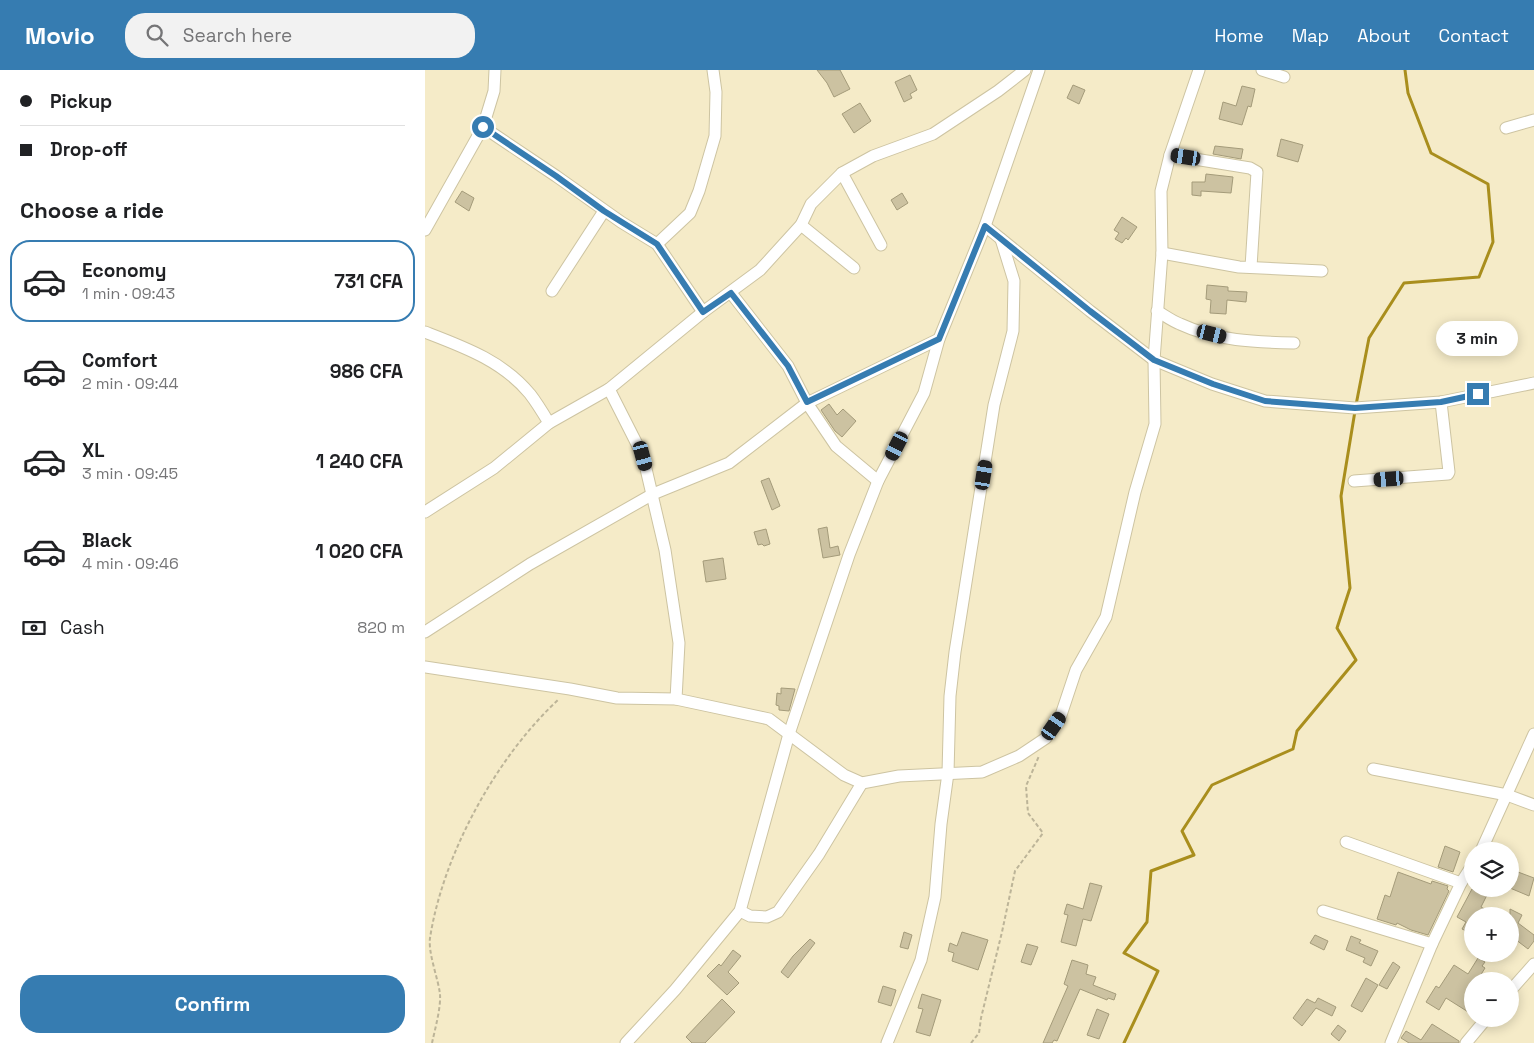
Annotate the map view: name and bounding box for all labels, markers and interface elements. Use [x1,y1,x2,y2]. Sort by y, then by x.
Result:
search box [125,13,475,58]
text: Movio [25,20,95,51]
icon: search [143,21,171,49]
text: Search here [183,23,292,48]
text: Home [1215,24,1264,47]
text: Map [1292,24,1329,47]
text: About [1357,24,1411,47]
text: Contact [1439,24,1509,47]
text: Pickup [50,89,112,114]
route start [472,116,494,138]
text: Drop-off [50,137,128,162]
car [1170,147,1201,167]
text: Choose a ride [20,196,164,224]
text: Economy [82,258,166,283]
icon: car [22,259,67,304]
text: 731 CFA [334,269,403,294]
text: 1 min · 09:43 [82,283,175,304]
callout: 3 min [1437,322,1519,356]
car [1195,323,1228,345]
text: 3 min [1456,328,1498,349]
text: Comfort [82,348,158,373]
icon: car [22,349,67,394]
text: 986 CFA [330,359,403,384]
text: 2 min · 09:44 [82,373,179,394]
route end [1467,383,1489,405]
car [883,429,910,463]
text: XL [82,438,105,463]
icon: car [22,439,67,484]
car [631,440,654,472]
text: 1 240 CFA [316,449,403,474]
car [974,459,993,491]
text: 3 min · 09:45 [82,463,178,484]
car [1373,470,1404,488]
text: Black [82,528,132,553]
icon: car [22,529,67,574]
text: 1 020 CFA [315,539,403,564]
text: 4 min · 09:46 [82,553,179,574]
icon: cash [20,614,48,642]
text: Cash [60,615,105,640]
text: 820 m [357,617,405,638]
car [1039,709,1068,743]
map controls [1464,842,1519,1027]
button: layers [1464,842,1519,897]
button: + [1464,907,1519,962]
button: − [1464,972,1519,1027]
button: Confirm [20,975,405,1033]

